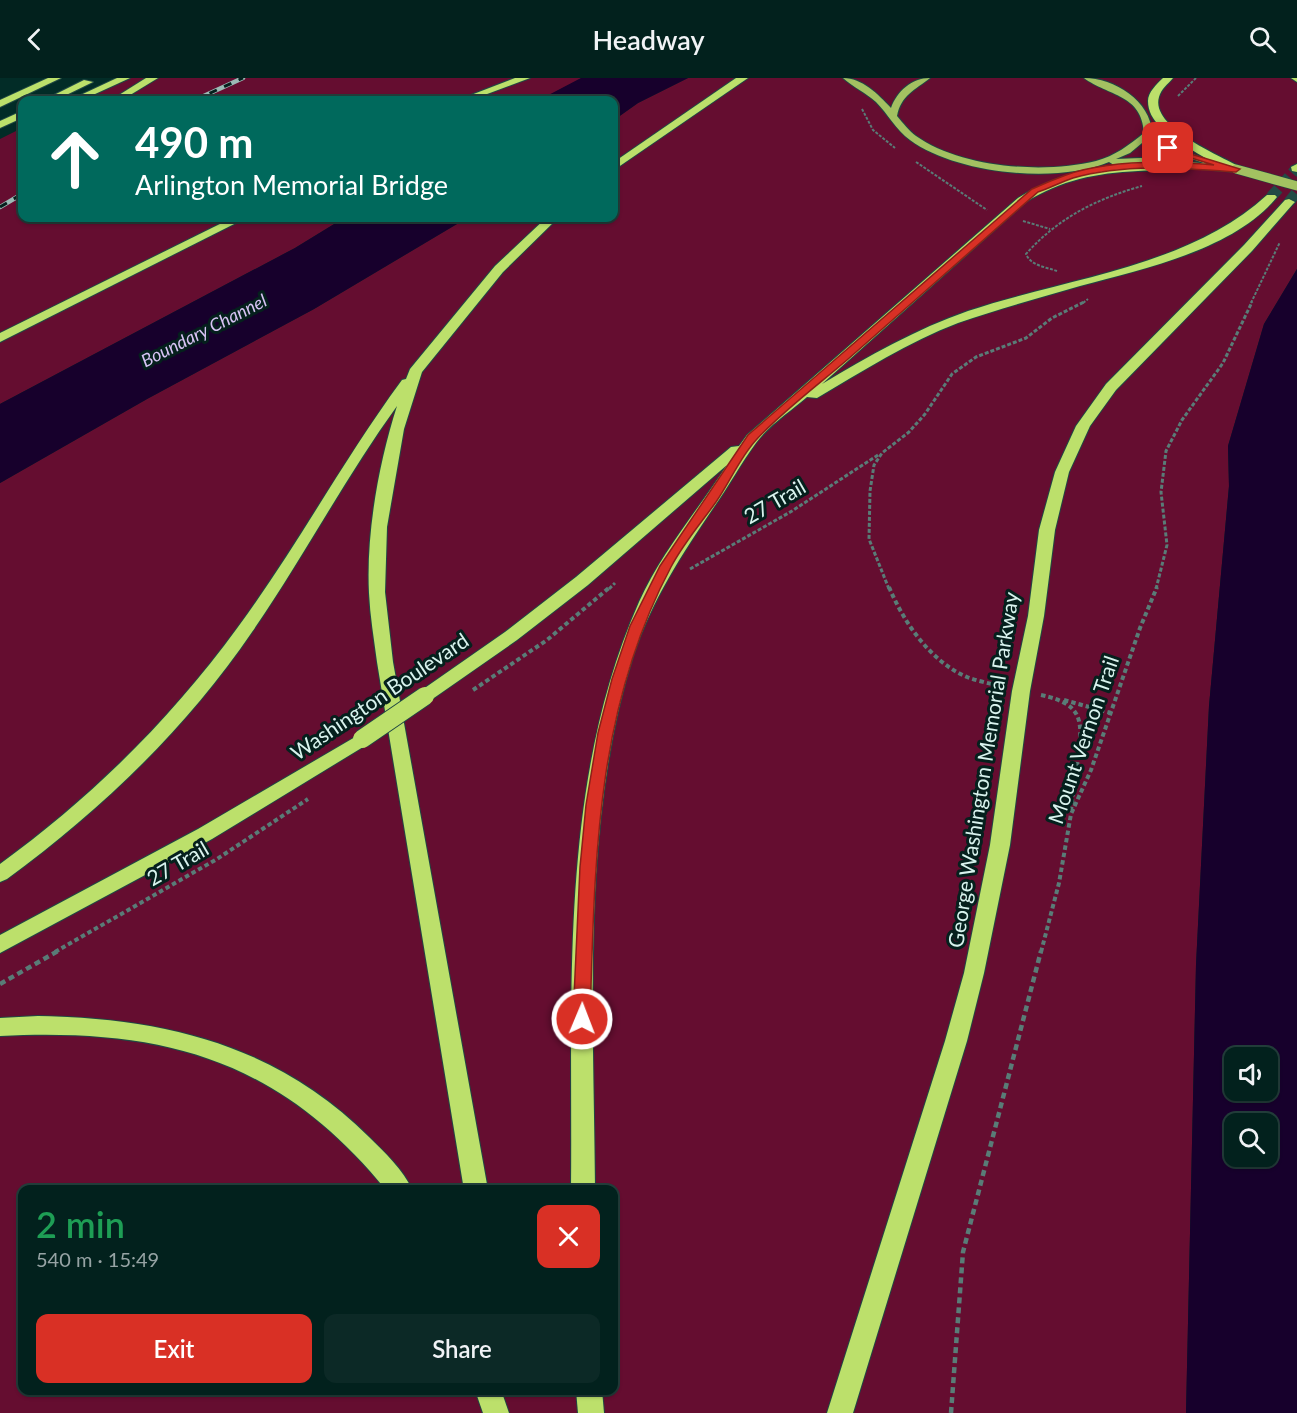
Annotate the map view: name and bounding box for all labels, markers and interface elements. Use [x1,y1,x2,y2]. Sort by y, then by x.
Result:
icon: back [18,23,51,56]
text: Headway [592,23,705,56]
icon: search [1246,23,1279,56]
text: 490 m [135,117,253,167]
icon: ahead [36,120,114,198]
pin [1142,122,1193,173]
icon: arrive [1151,131,1184,164]
text: Arlington Memorial Bridge [135,168,448,201]
water label: Boundary Channel [137,289,270,371]
street label: 27 Trail [739,473,810,528]
street label: George Washington Memorial Parkway [942,590,1023,949]
street label: Washington Boulevard [286,627,473,765]
street label: Mount Vernon Trail [1042,652,1123,827]
street label: 27 Trail [142,835,213,890]
position arrow [550,987,614,1051]
map controls [1224,1047,1278,1167]
button: sound [1224,1047,1278,1101]
button: search [1224,1113,1278,1167]
text: 2 min [36,1202,125,1246]
button: close [537,1205,600,1268]
text: 540 m · 15:49 [36,1247,159,1271]
button: Exit [36,1314,312,1383]
button: Share [324,1314,600,1383]

